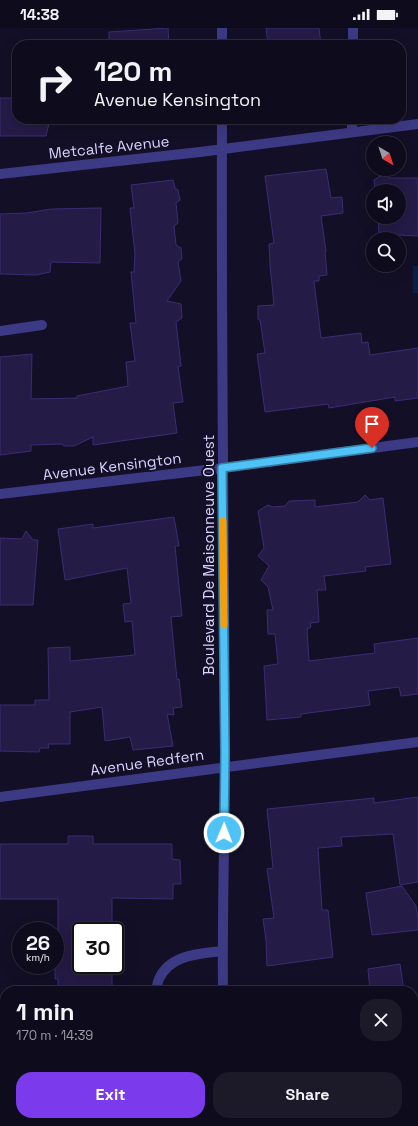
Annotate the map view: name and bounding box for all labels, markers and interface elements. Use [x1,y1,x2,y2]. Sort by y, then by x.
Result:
text: 14:38 [20,5,59,24]
text: 120 m [94,53,172,89]
icon: right [28,56,80,108]
text: Avenue Kensington [94,88,261,111]
street label: Metcalfe Avenue [48,131,170,163]
north arrow [366,136,406,176]
map controls [366,136,406,272]
button: sound [366,184,406,224]
button: search [366,232,406,272]
pin [355,407,389,448]
icon: arrive [361,413,383,435]
street label: Boulevard De Maisonneuve Ouest [199,434,218,675]
street label: Avenue Kensington [42,448,182,484]
street label: Avenue Redfern [89,745,205,779]
position arrow [203,812,245,854]
speed limit sign: 30 [72,922,124,974]
text: 26 [26,930,50,956]
text: km/h [26,951,50,964]
text: 1 min [16,996,75,1027]
button: close [360,999,402,1041]
text: 170 m · 14:39 [16,1027,93,1044]
button: Exit [16,1072,205,1118]
button: Share [213,1072,402,1118]

